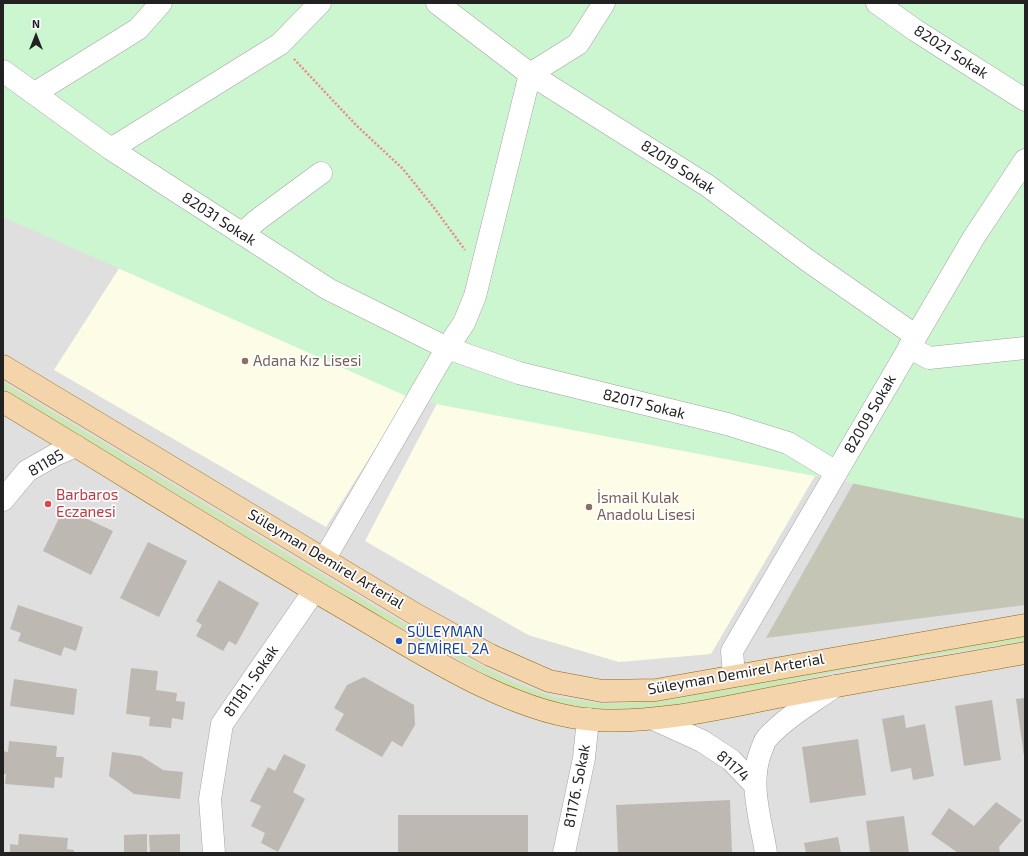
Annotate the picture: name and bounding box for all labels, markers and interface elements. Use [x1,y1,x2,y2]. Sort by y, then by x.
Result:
north arrow [16,16,56,56]
text: N [32,17,40,30]
street label: 82021 Sokak [911,21,991,83]
street label: 82019 Sokak [637,136,719,198]
street label: 82031 Sokak [179,188,259,250]
place label: Adana Kız Lisesi [253,352,361,370]
marker: Adana Kız Lisesi [240,356,250,366]
street label: 82009 Sokak [840,371,900,457]
street label: 82017 Sokak [601,385,687,423]
street label: 81185 [25,446,67,480]
place label: Barbaros Eczanesi [56,486,118,521]
place label: İsmail Kulak Anadolu Lisesi [597,489,695,524]
marker: Barbaros Eczanesi [43,499,53,509]
marker: İsmail Kulak Anadolu Lisesi [584,502,594,512]
street label: Süleyman Demirel Arterial [245,505,407,613]
place label: SÜLEYMAN DEMİREL 2A [407,623,489,658]
marker: SÜLEYMAN DEMİREL 2A [394,636,404,646]
street label: 81181. Sokak [220,642,282,720]
street label: Süleyman Demirel Arterial [646,650,826,698]
street label: 81176. Sokak [560,743,594,829]
street label: 81174 [713,747,753,785]

